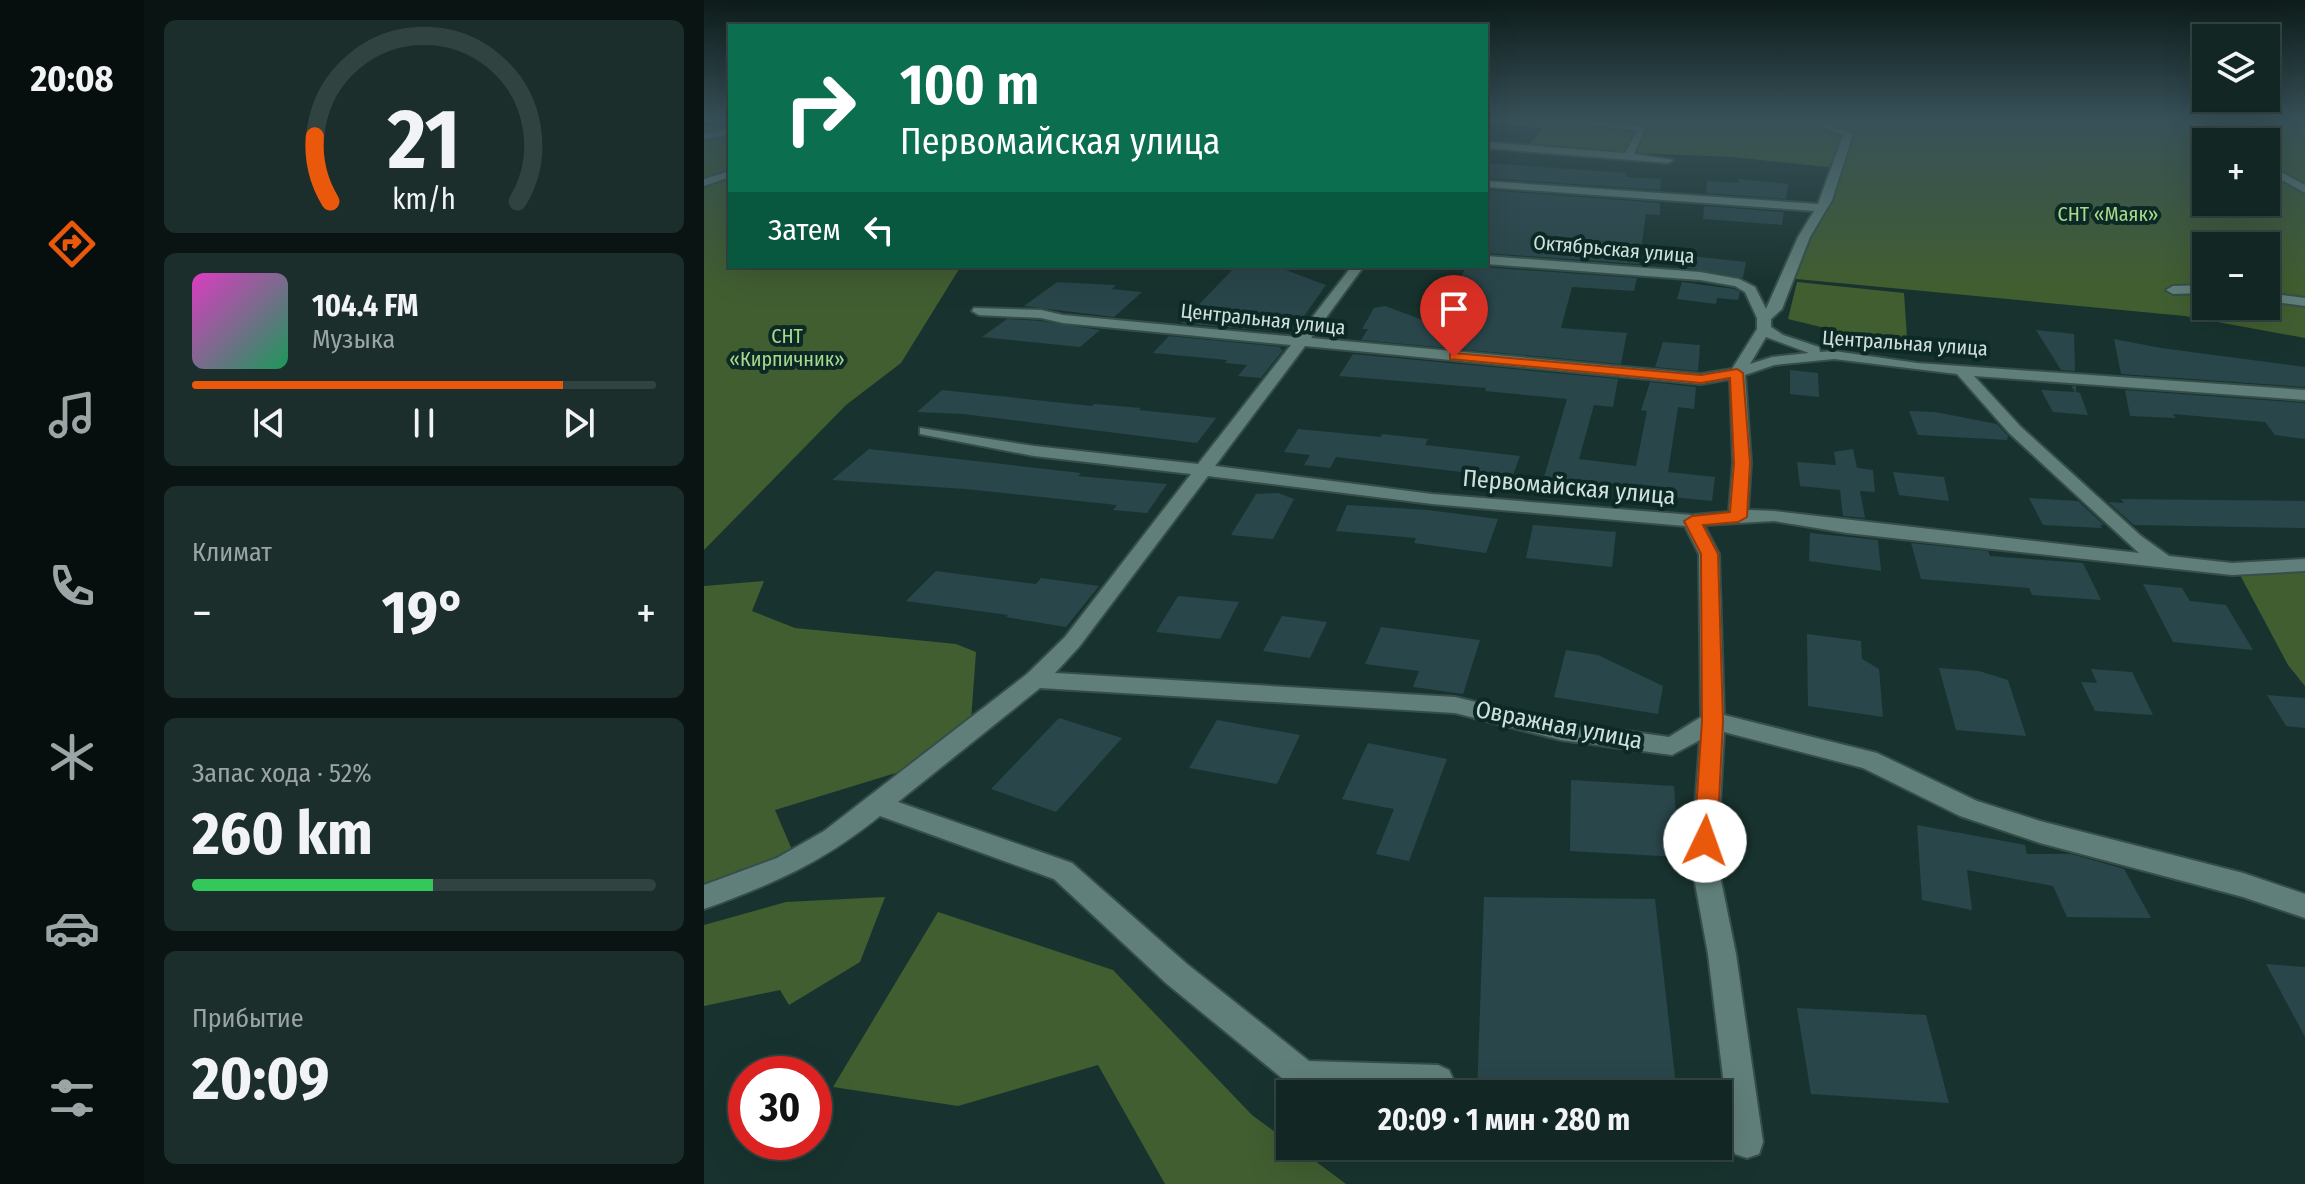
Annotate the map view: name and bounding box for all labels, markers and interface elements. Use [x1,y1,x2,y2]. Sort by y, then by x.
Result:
map controls [2192,24,2280,320]
button: layers [2192,24,2280,112]
text: 100 m [900,52,1039,119]
icon: right [768,56,872,160]
text: 20:08 [30,57,114,101]
text: 21 [387,90,460,190]
text: Первомайская улица [900,120,1220,164]
button: + [2192,128,2280,216]
text: km/h [392,183,456,218]
park label: СНТ «Маяк» [2058,202,2159,226]
icon: left [857,208,901,252]
text: Затем [768,212,841,248]
icon: directions [44,216,100,272]
street label: Октябрьская улица [1532,230,1696,268]
button: − [2192,232,2280,320]
pin [1420,275,1488,357]
icon: arrive [1432,287,1476,331]
text: 104.4 FM [312,288,418,324]
street label: Центральная улица [1179,298,1347,340]
text: Музыка [312,324,395,355]
park label: СНТ «Кирпичник» [729,324,845,371]
street label: Центральная улица [1822,325,1988,361]
icon: music [44,387,100,443]
icon: previous [247,401,291,445]
icon: pause [402,401,446,445]
icon: next [557,401,601,445]
street label: Первомайская улица [1461,464,1677,510]
text: Климат [192,537,272,568]
icon: phone [44,558,100,614]
text: 19° [382,577,466,649]
text: − [192,587,212,640]
text: + [636,587,656,640]
street label: Овражная улица [1473,695,1645,755]
icon: climate [44,729,100,785]
text: Запас хода · 52% [192,758,372,789]
text: 260 km [192,798,373,870]
position arrow [1663,799,1747,883]
icon: car [44,900,100,956]
text: Прибытие [192,1003,304,1034]
text: 20:09 [192,1043,330,1115]
speed limit sign: 30 [728,1056,832,1160]
icon: filters [44,1070,100,1126]
text: 20:09 · 1 мин · 280 m [1378,1102,1630,1138]

